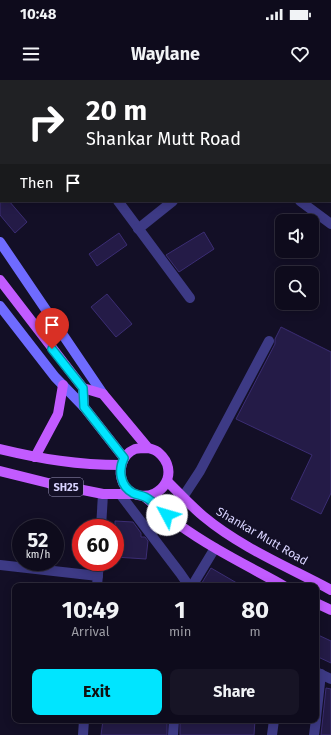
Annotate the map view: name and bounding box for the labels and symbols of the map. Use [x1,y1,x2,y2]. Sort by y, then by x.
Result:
pin [35,308,69,349]
road number: SH25 [49,478,83,496]
position arrow [146,494,188,536]
street label: Shankar Mutt Road [214,504,310,568]
speed limit sign: 60 [72,519,124,571]

